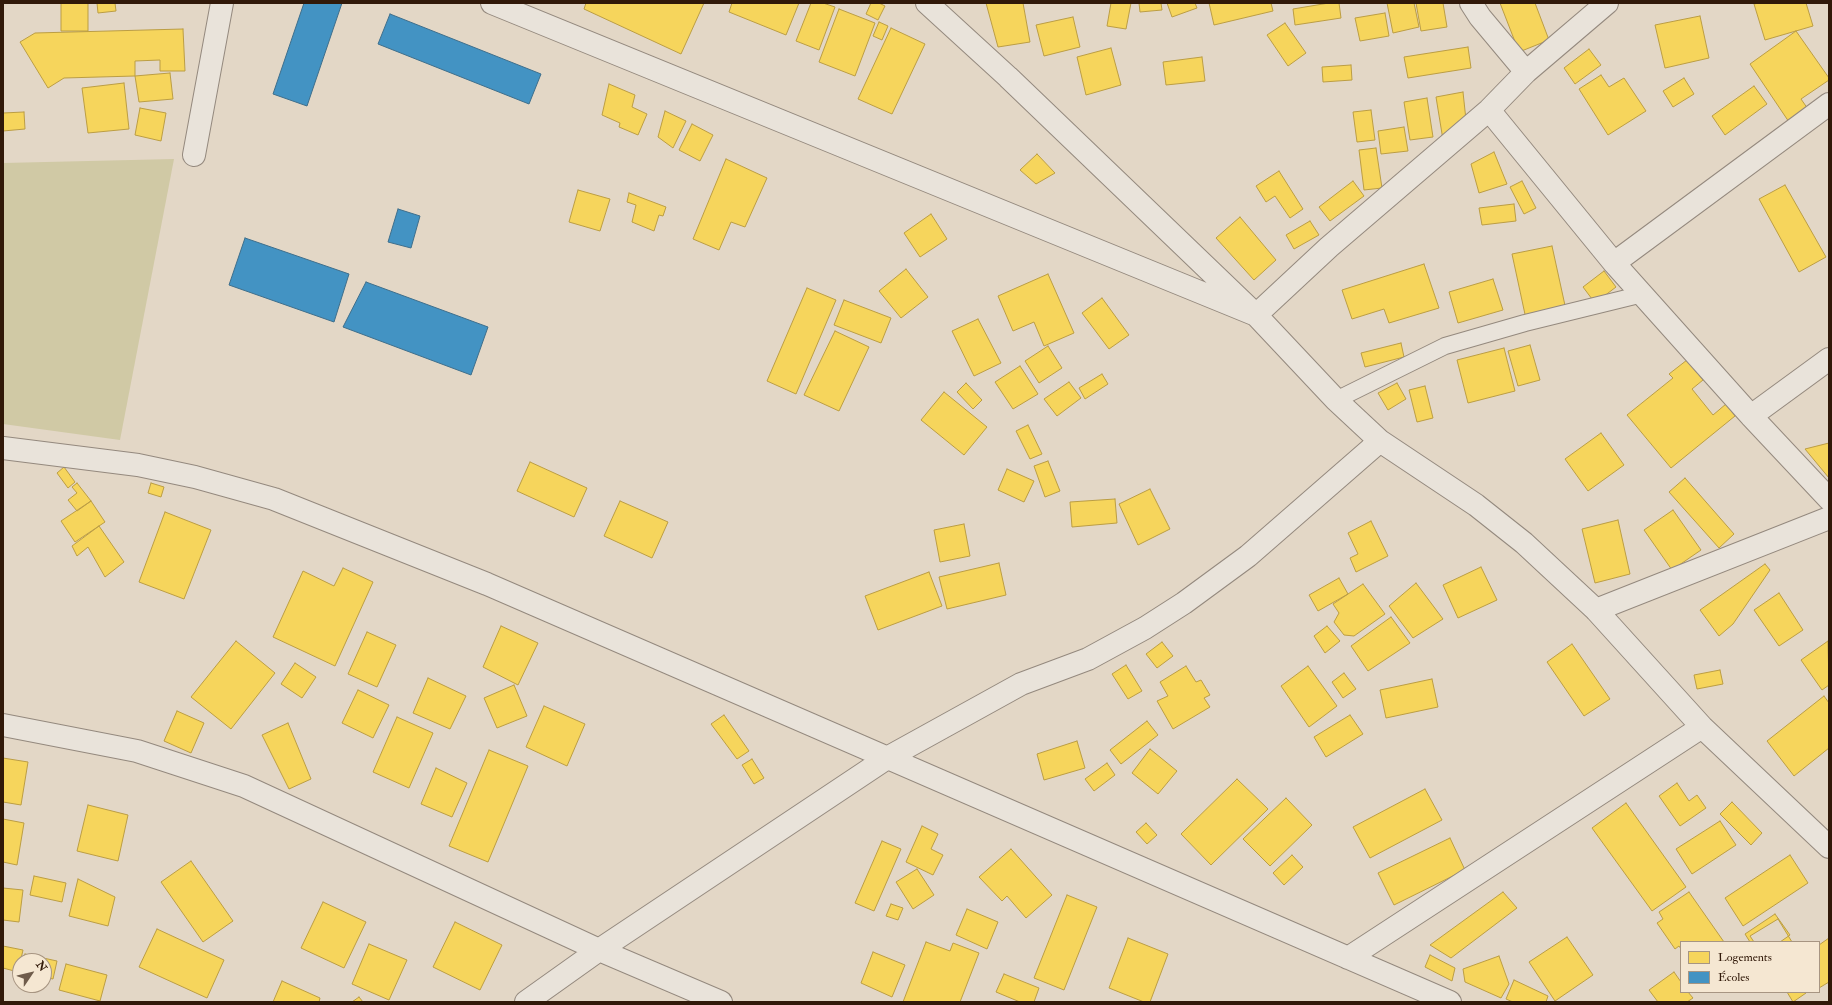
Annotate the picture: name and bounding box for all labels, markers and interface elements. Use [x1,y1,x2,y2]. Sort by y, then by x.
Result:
legend [1680,941,1820,993]
text: Logements [1718,950,1772,965]
north arrow [12,953,52,993]
text: N [33,959,50,974]
text: Écoles [1718,970,1749,985]

